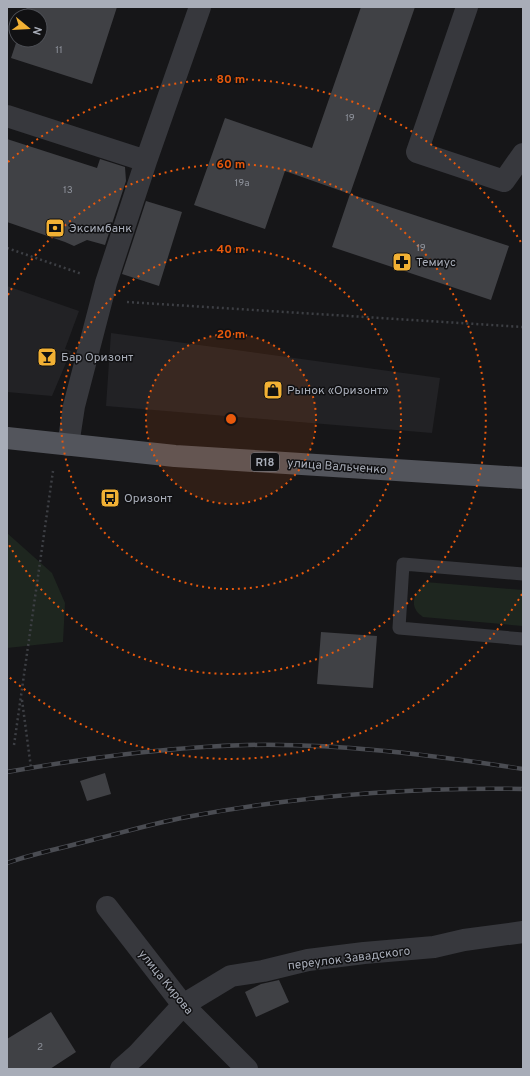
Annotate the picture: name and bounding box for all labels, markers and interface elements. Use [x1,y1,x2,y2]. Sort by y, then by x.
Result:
north arrow [8,8,48,48]
text: N [29,25,44,37]
house number: 11 [55,44,63,57]
text: 80 m [217,72,245,88]
house number: 19 [345,112,355,125]
text: 60 m [217,157,245,173]
house number: 19а [235,177,249,190]
house number: 13 [63,184,73,197]
bank icon: Эксимбанк [44,217,66,239]
place label: Эксимбанк [69,221,132,237]
text: 40 m [216,242,246,258]
house number: 19 [416,242,426,255]
pharmacy icon: Темиус [391,251,413,273]
place label: Темиус [416,255,456,271]
text: 20 m [217,327,245,343]
bar icon: Бар Оризонт [36,346,58,368]
place label: Бар Оризонт [61,350,134,366]
shop icon: Рынок «Оризонт» [262,379,284,401]
place label: Рынок «Оризонт» [287,383,389,399]
centre of rings [224,412,238,426]
road number: R18 [251,453,279,471]
street label: улица Вальченко [287,456,387,478]
bus stop icon: Оризонт [99,487,121,509]
place label: Оризонт [124,491,173,507]
street label: переулок Завадского [287,943,412,974]
street label: улица Кирова [134,947,196,1018]
house number: 2 [37,1041,43,1054]

